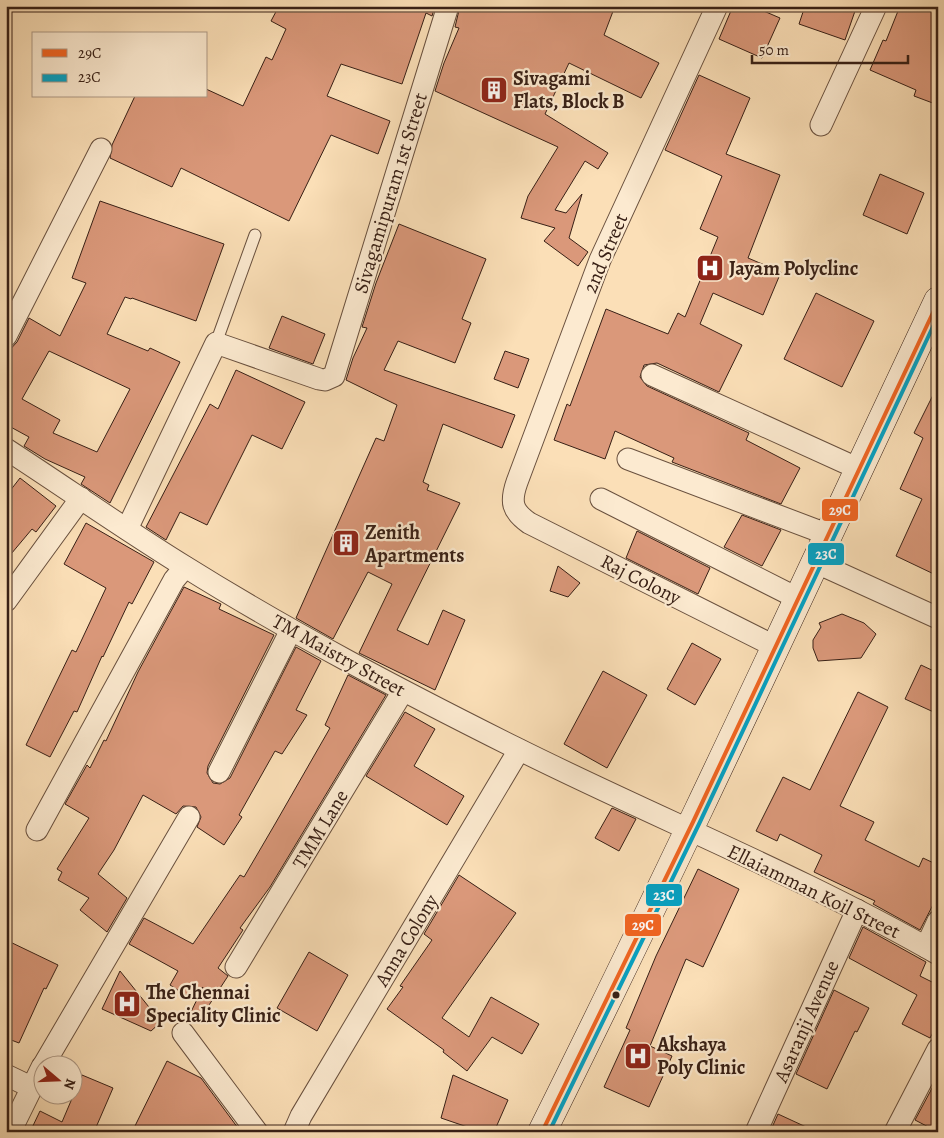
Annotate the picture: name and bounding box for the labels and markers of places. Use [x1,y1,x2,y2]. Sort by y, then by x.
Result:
place label: Sivagami Flats, Block B [513,65,625,115]
building icon: Sivagami Flats, Block B [479,75,509,105]
hospital icon: Jayam Polyclinc [695,253,725,283]
place label: Jayam Polyclinc [729,255,858,282]
place label: Zenith Apartments [364,519,464,569]
building icon: Zenith Apartments [331,528,361,558]
place label: The Chennai Speciality Clinic [146,979,281,1029]
hospital icon: The Chennai Speciality Clinic [112,989,142,1019]
unlabelled marker [611,990,621,1000]
place label: Akshaya Poly Clinic [656,1031,745,1081]
hospital icon: Akshaya Poly Clinic [623,1041,653,1071]

